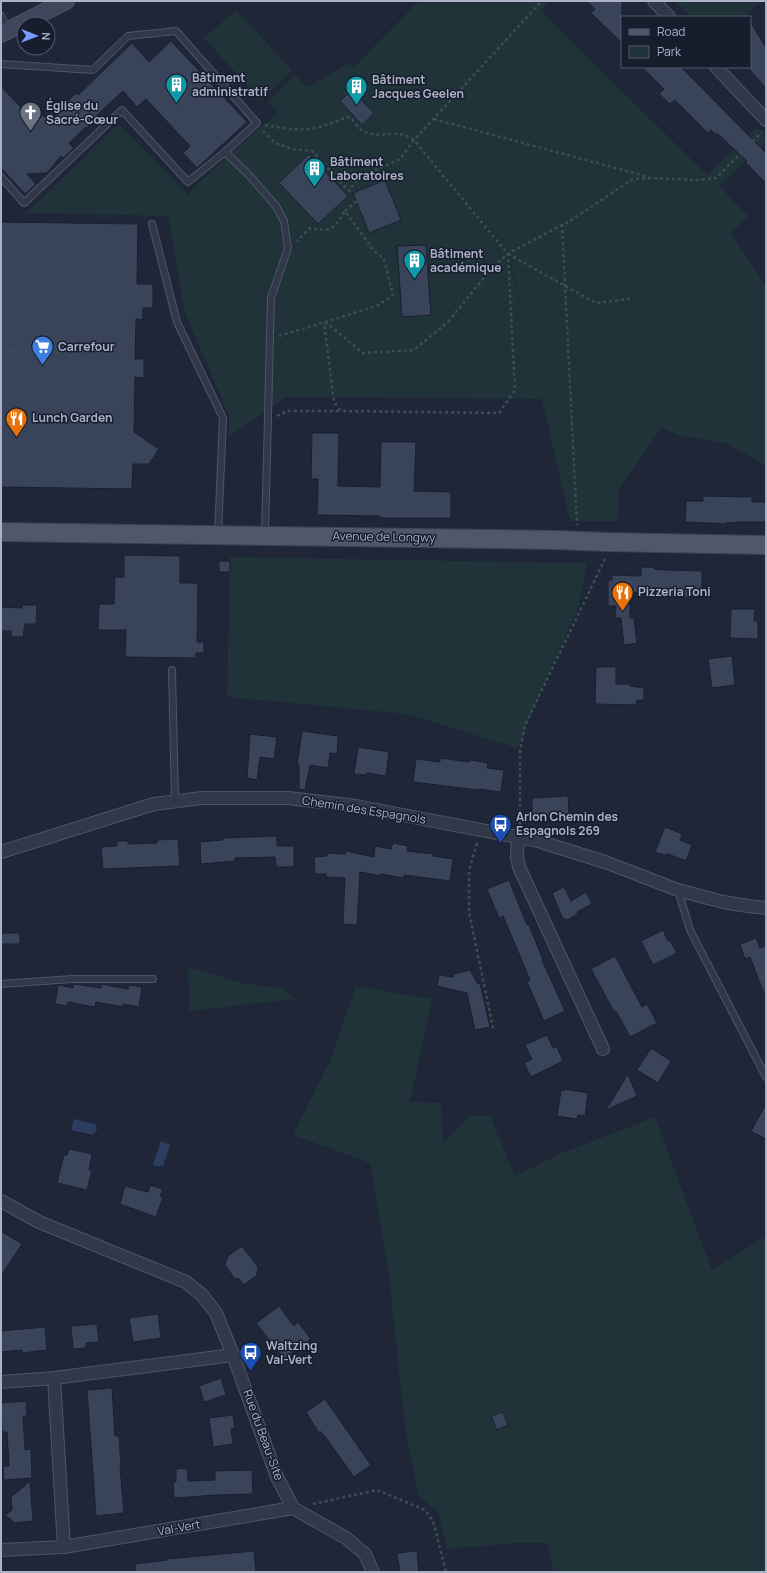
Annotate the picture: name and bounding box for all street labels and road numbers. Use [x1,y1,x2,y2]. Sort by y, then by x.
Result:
street label: Avenue de Longwy [332,527,436,546]
street label: Chemin des Espagnols [301,791,427,828]
street label: Rue du Beau-Site [239,1387,288,1483]
street label: Val-Vert [156,1515,202,1540]

